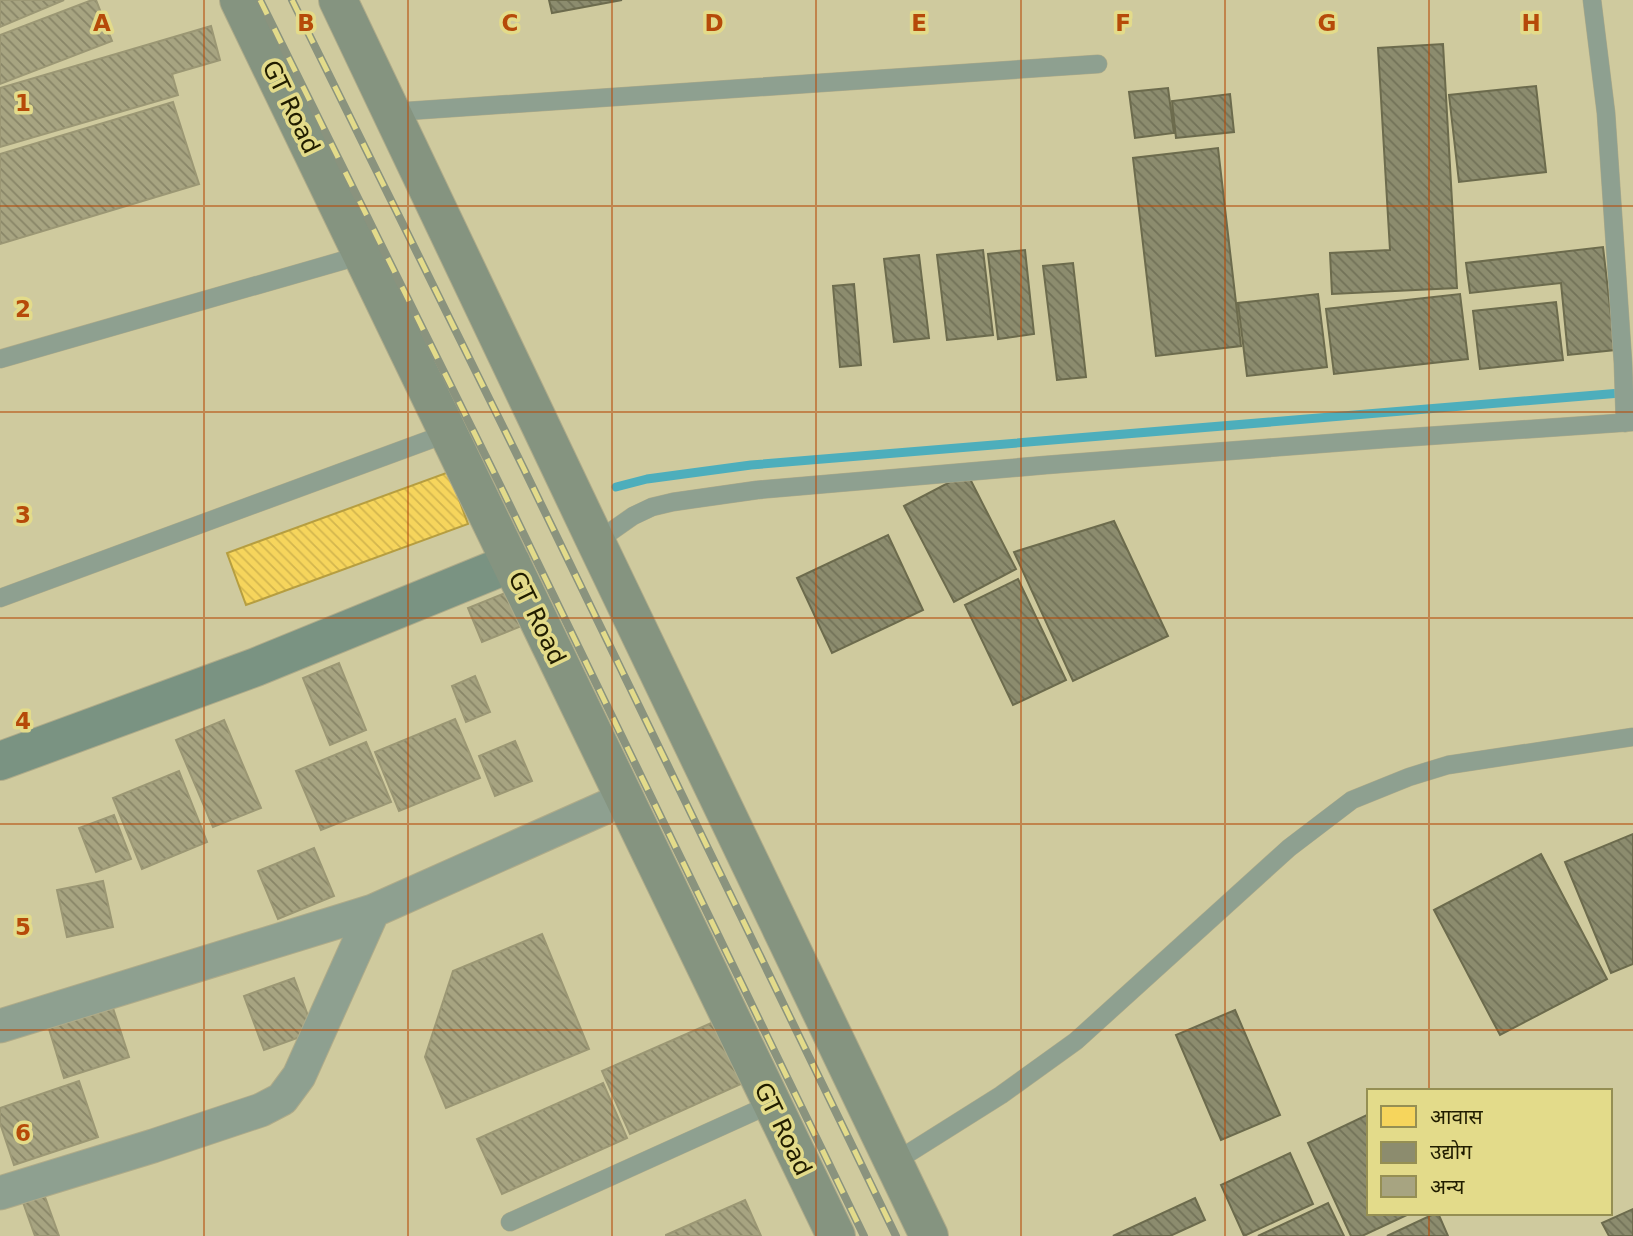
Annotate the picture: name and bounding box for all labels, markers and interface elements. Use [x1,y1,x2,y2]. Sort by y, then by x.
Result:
text: A [93,10,111,36]
text: B [297,10,315,36]
text: C [502,10,518,36]
text: D [704,10,724,36]
text: E [911,10,927,36]
text: F [1115,10,1131,36]
text: G [1318,10,1336,36]
text: H [1521,10,1541,36]
street label: GT Road [256,56,326,158]
text: 1 [15,90,31,116]
text: 2 [15,296,31,322]
text: 3 [15,502,31,528]
street label: GT Road [502,567,572,669]
text: 4 [15,708,31,734]
text: 5 [15,914,31,940]
street label: GT Road [748,1078,818,1180]
legend [1367,1089,1612,1215]
text: आवास [1430,1105,1484,1129]
text: 6 [15,1120,31,1146]
text: उद्योग [1430,1140,1473,1164]
text: अन्य [1430,1175,1465,1199]

